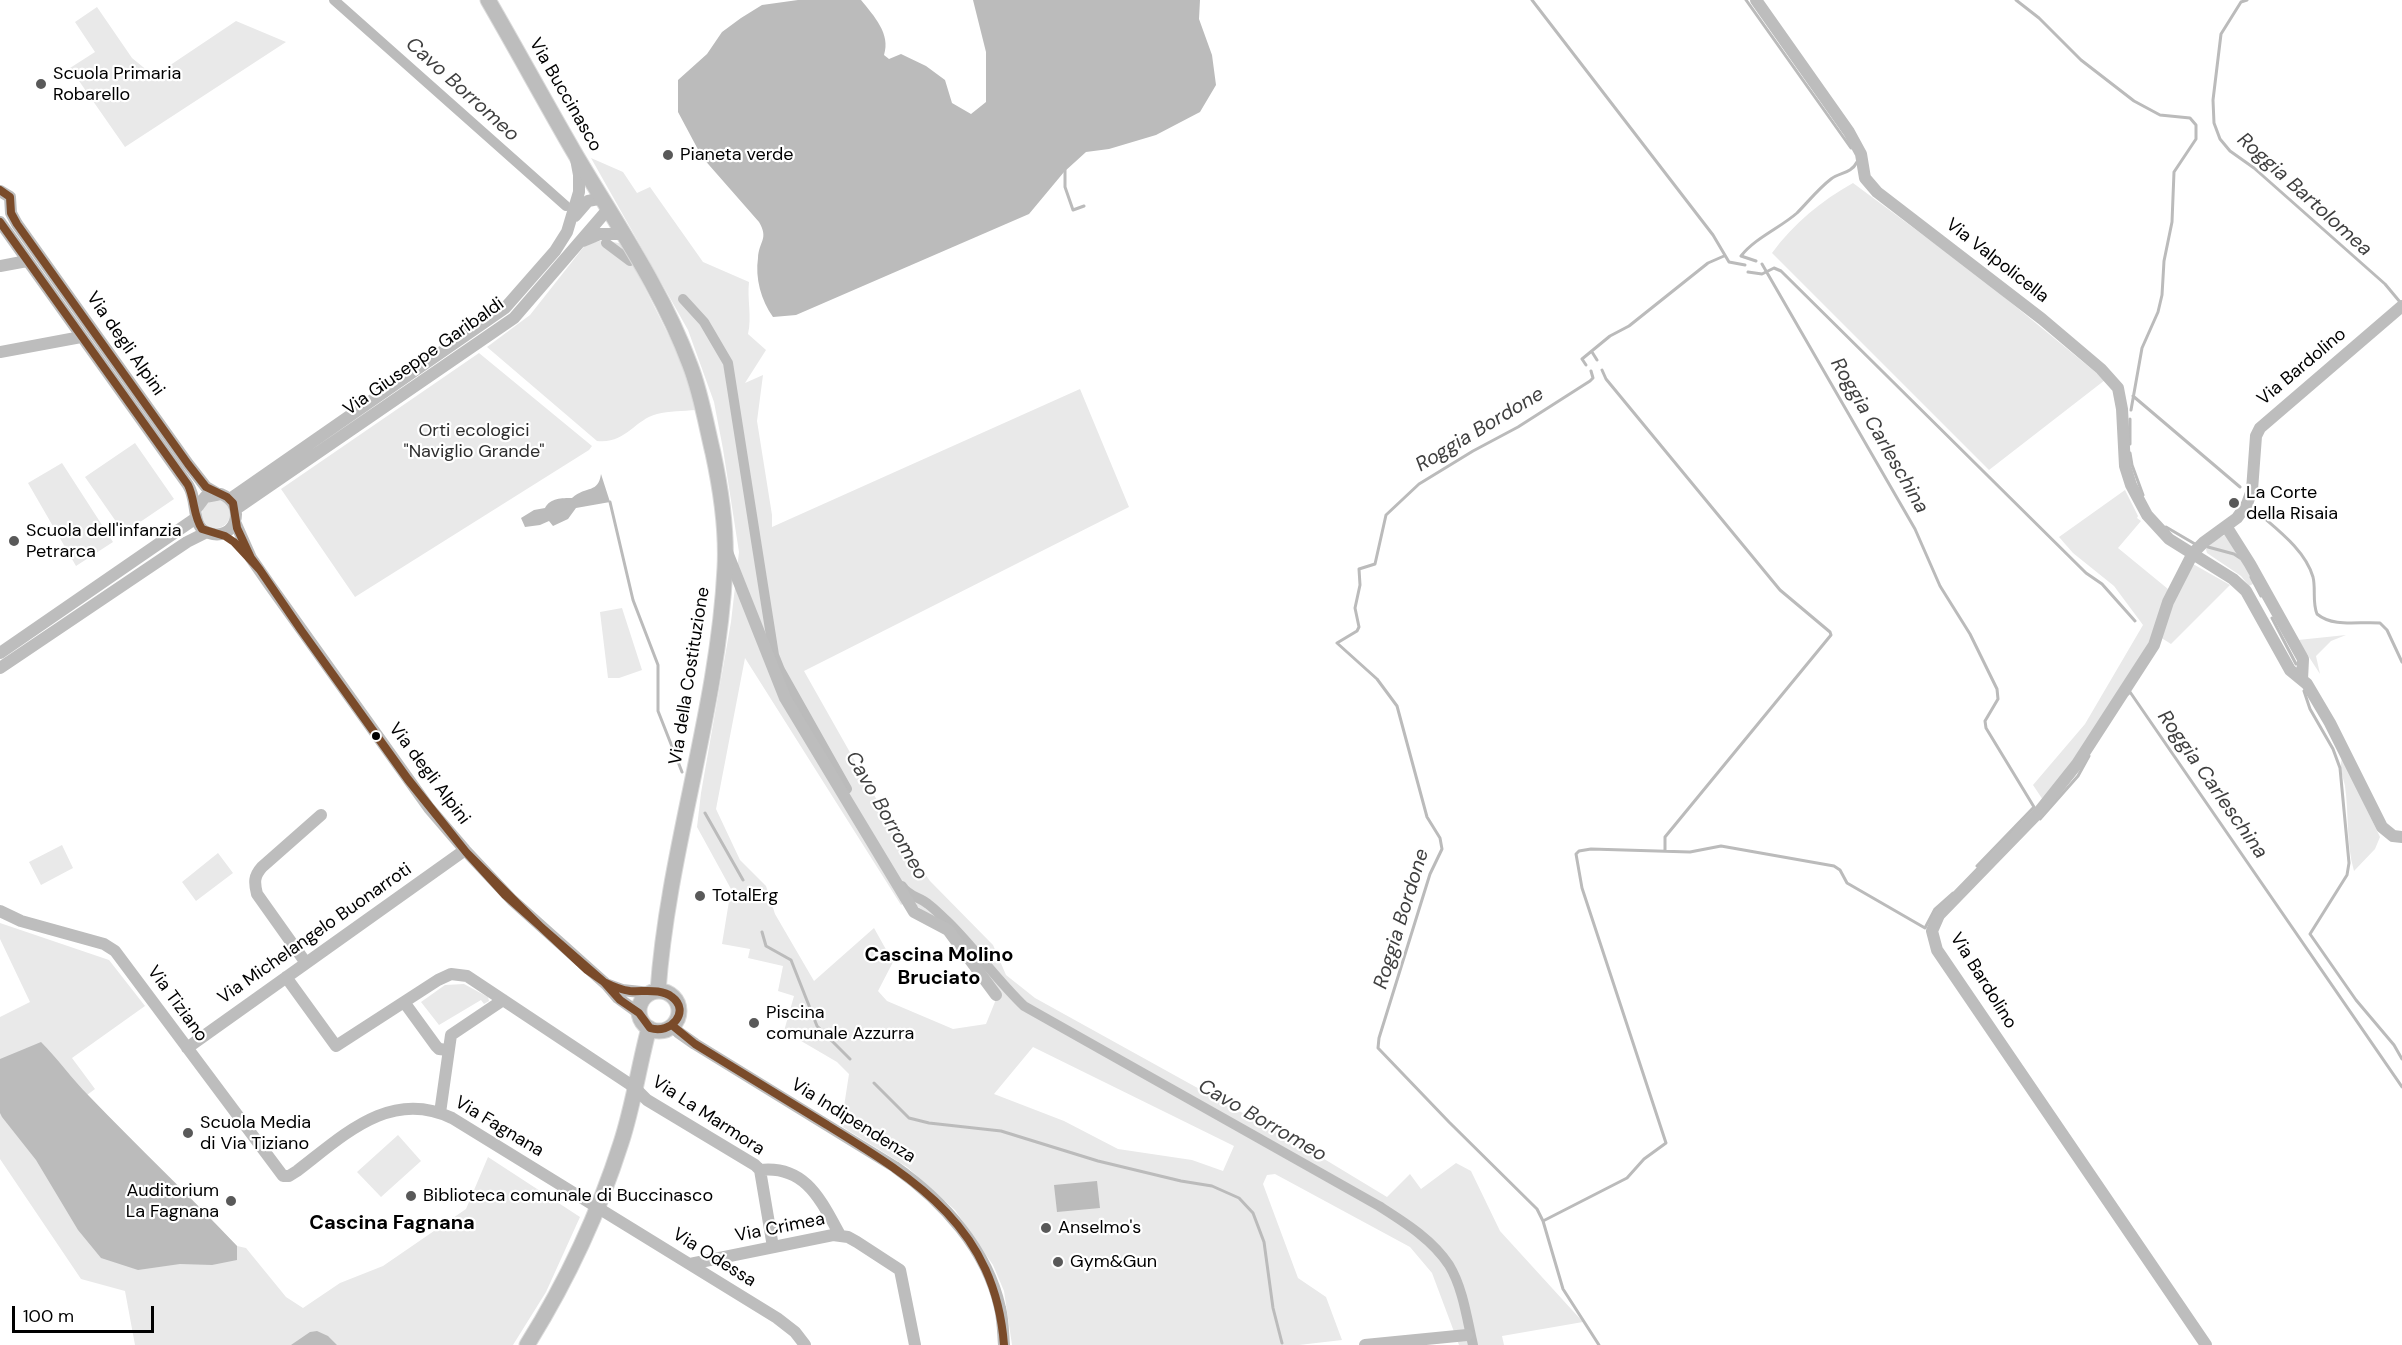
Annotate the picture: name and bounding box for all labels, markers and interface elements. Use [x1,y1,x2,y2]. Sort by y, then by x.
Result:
water label: Cavo Borromeo [400,33,524,147]
street label: Via Buccinasco [524,35,606,155]
place label: Scuola Primaria Robarello [53,63,181,106]
marker: Scuola Primaria Robarello [34,77,48,91]
water label: Roggia Bartolomea [2232,128,2376,262]
place label: Pianeta verde [680,144,794,166]
marker: Pianeta verde [661,148,675,162]
street label: Via Valpolicella [1941,214,2053,308]
street label: Via degli Alpini [81,288,169,400]
street label: Via Giuseppe Garibaldi [340,293,508,421]
street label: Via Bardolino [2253,324,2351,410]
water label: Roggia Carleschina [1825,354,1933,518]
water label: Roggia Bordone [1412,382,1548,478]
park label: Orti ecologici "Naviglio Grande" [403,420,545,462]
place label: La Corte della Risaia [2246,482,2338,524]
marker: La Corte della Risaia [2227,496,2241,510]
place label: Scuola dell'infanzia Petrarca [26,520,182,562]
marker: Scuola dell'infanzia Petrarca [7,534,21,548]
street label: Via della Costituzione [665,586,715,766]
water label: Roggia Carleschina [2152,706,2272,864]
street label: Via degli Alpini [384,719,474,829]
unlabelled marker [370,730,382,742]
water label: Cavo Borromeo [840,748,932,884]
water label: Roggia Bordone [1369,846,1435,992]
street label: Via Michelangelo Buonarroti [214,859,416,1009]
place label: TotalErg [712,885,778,907]
marker: TotalErg [693,889,707,903]
street label: Via Bardolino [1945,929,2021,1033]
district label: Cascina Molino Bruciato [865,944,1013,991]
street label: Via Tiziano [142,962,212,1046]
place label: Piscina comunale Azzurra [766,1002,914,1044]
marker: Piscina comunale Azzurra [747,1016,761,1030]
street label: Via La Marmora [648,1072,768,1160]
street label: Via Indipendenza [787,1074,919,1168]
water label: Cavo Borromeo [1194,1075,1330,1167]
street label: Via Fagnana [451,1092,547,1162]
place label: Scuola Media di Via Tiziano [200,1112,311,1154]
marker: Scuola Media di Via Tiziano [181,1126,195,1140]
place label: Auditorium La Fagnana [126,1180,219,1222]
place label: Biblioteca comunale di Buccinasco [423,1185,713,1207]
marker: Biblioteca comunale di Buccinasco [404,1189,418,1203]
marker: Auditorium La Fagnana [224,1194,238,1208]
street label: Via Crimea [733,1209,827,1247]
district label: Cascina Fagnana [309,1212,475,1236]
place label: Anselmo's [1058,1217,1141,1239]
marker: Anselmo's [1039,1221,1053,1235]
street label: Via Odessa [668,1224,760,1292]
place label: Gym&Gun [1070,1251,1157,1273]
marker: Gym&Gun [1051,1255,1065,1269]
scale bar [15,1294,158,1332]
text: 100 m [23,1304,74,1328]

